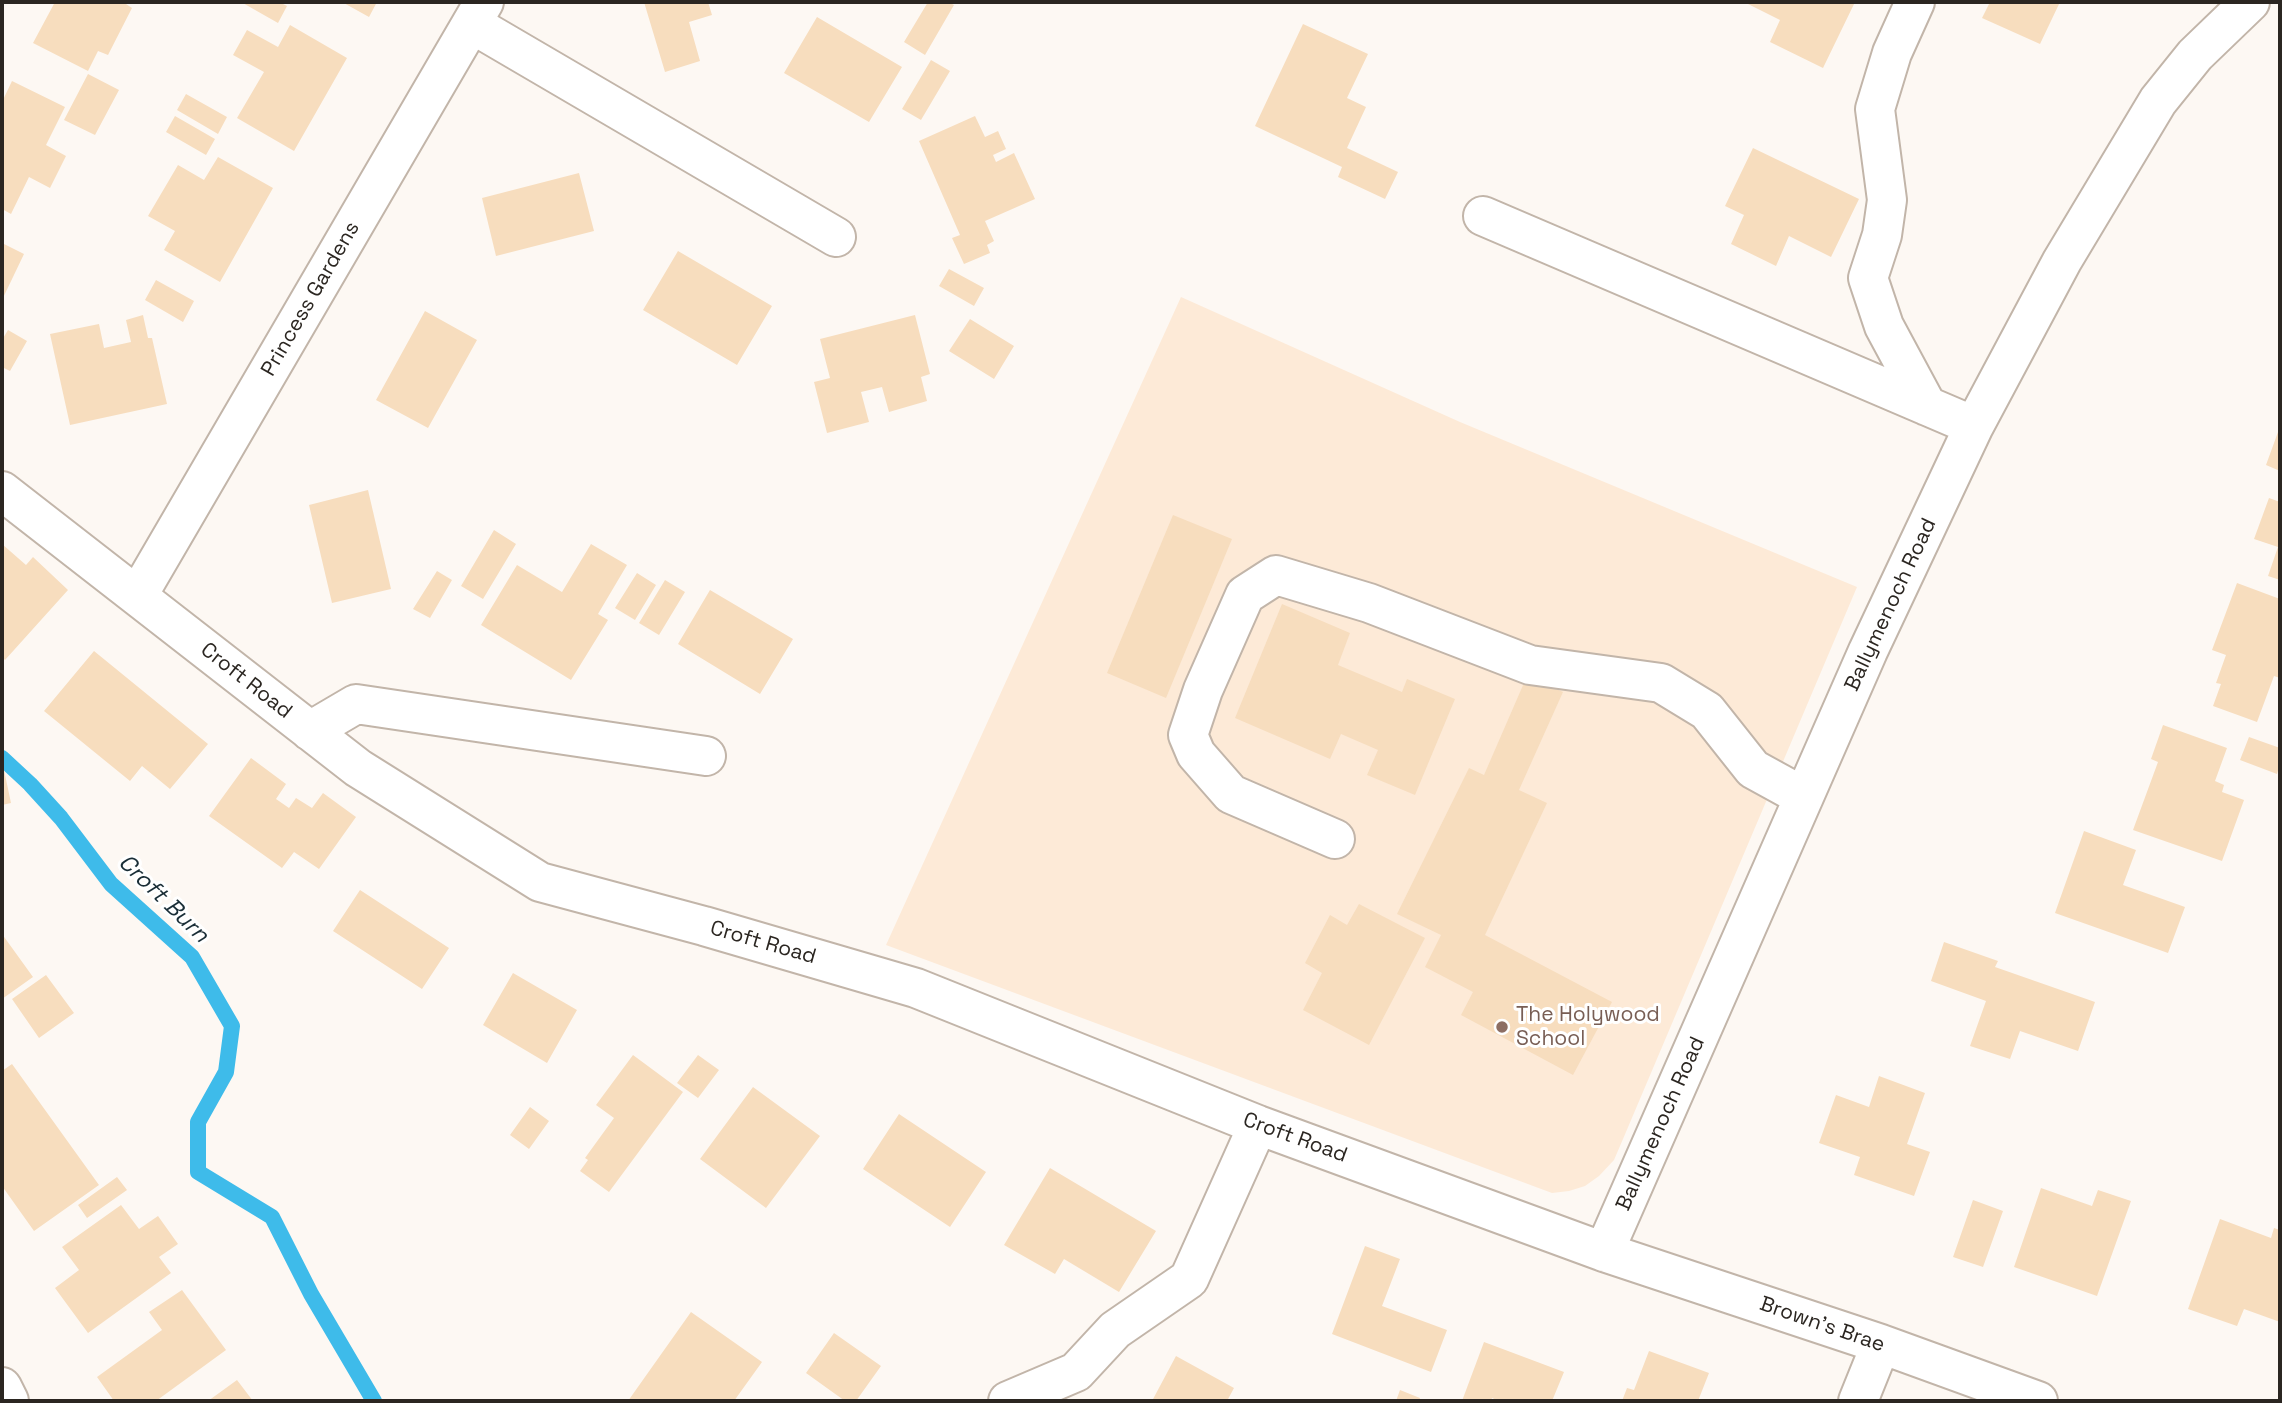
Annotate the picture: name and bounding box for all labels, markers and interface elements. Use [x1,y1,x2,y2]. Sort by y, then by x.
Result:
street label: Princess Gardens [256,217,366,381]
street label: Ballymenoch Road [1840,515,1942,695]
street label: Croft Road [195,637,297,725]
water label: Croft Burn [112,849,214,949]
street label: Croft Road [707,916,819,970]
place label: The Holywood School [1516,1002,1660,1052]
marker: The Holywood School [1494,1019,1510,1035]
street label: Ballymenoch Road [1611,1033,1711,1215]
street label: Croft Road [1239,1108,1351,1168]
street label: Brown's Brae [1756,1292,1888,1358]

